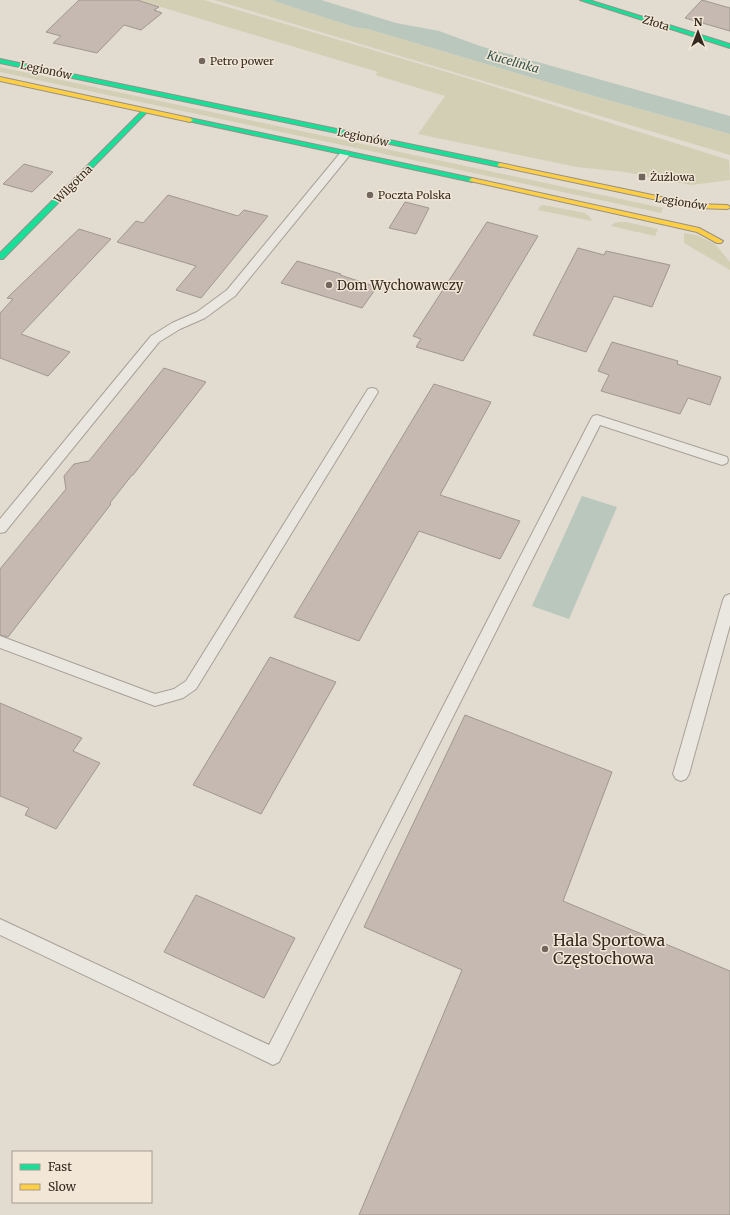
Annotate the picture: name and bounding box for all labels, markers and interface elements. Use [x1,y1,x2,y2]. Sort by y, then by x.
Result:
street label: Złota [641,12,671,34]
north arrow [678,12,718,52]
text: N [694,15,703,29]
water label: Kucelinka [484,47,541,76]
place label: Petro power [210,54,274,68]
marker: Petro power [197,56,207,66]
street label: Legionów [19,58,74,82]
street label: Legionów [336,125,391,149]
street label: Wilgotna [50,162,95,207]
place label: Żużlowa [650,170,695,184]
marker: Żużlowa [637,172,647,182]
place label: Poczta Polska [378,188,451,202]
marker: Poczta Polska [365,190,375,200]
street label: Legionów [654,191,709,213]
place label: Dom Wychowawczy [337,277,464,294]
marker: Dom Wychowawczy [324,280,334,290]
place label: Hala Sportowa Częstochowa [553,930,665,968]
marker: Hala Sportowa Częstochowa [540,944,550,954]
legend [12,1151,152,1203]
text: Fast [48,1159,72,1174]
text: Slow [48,1179,77,1194]

